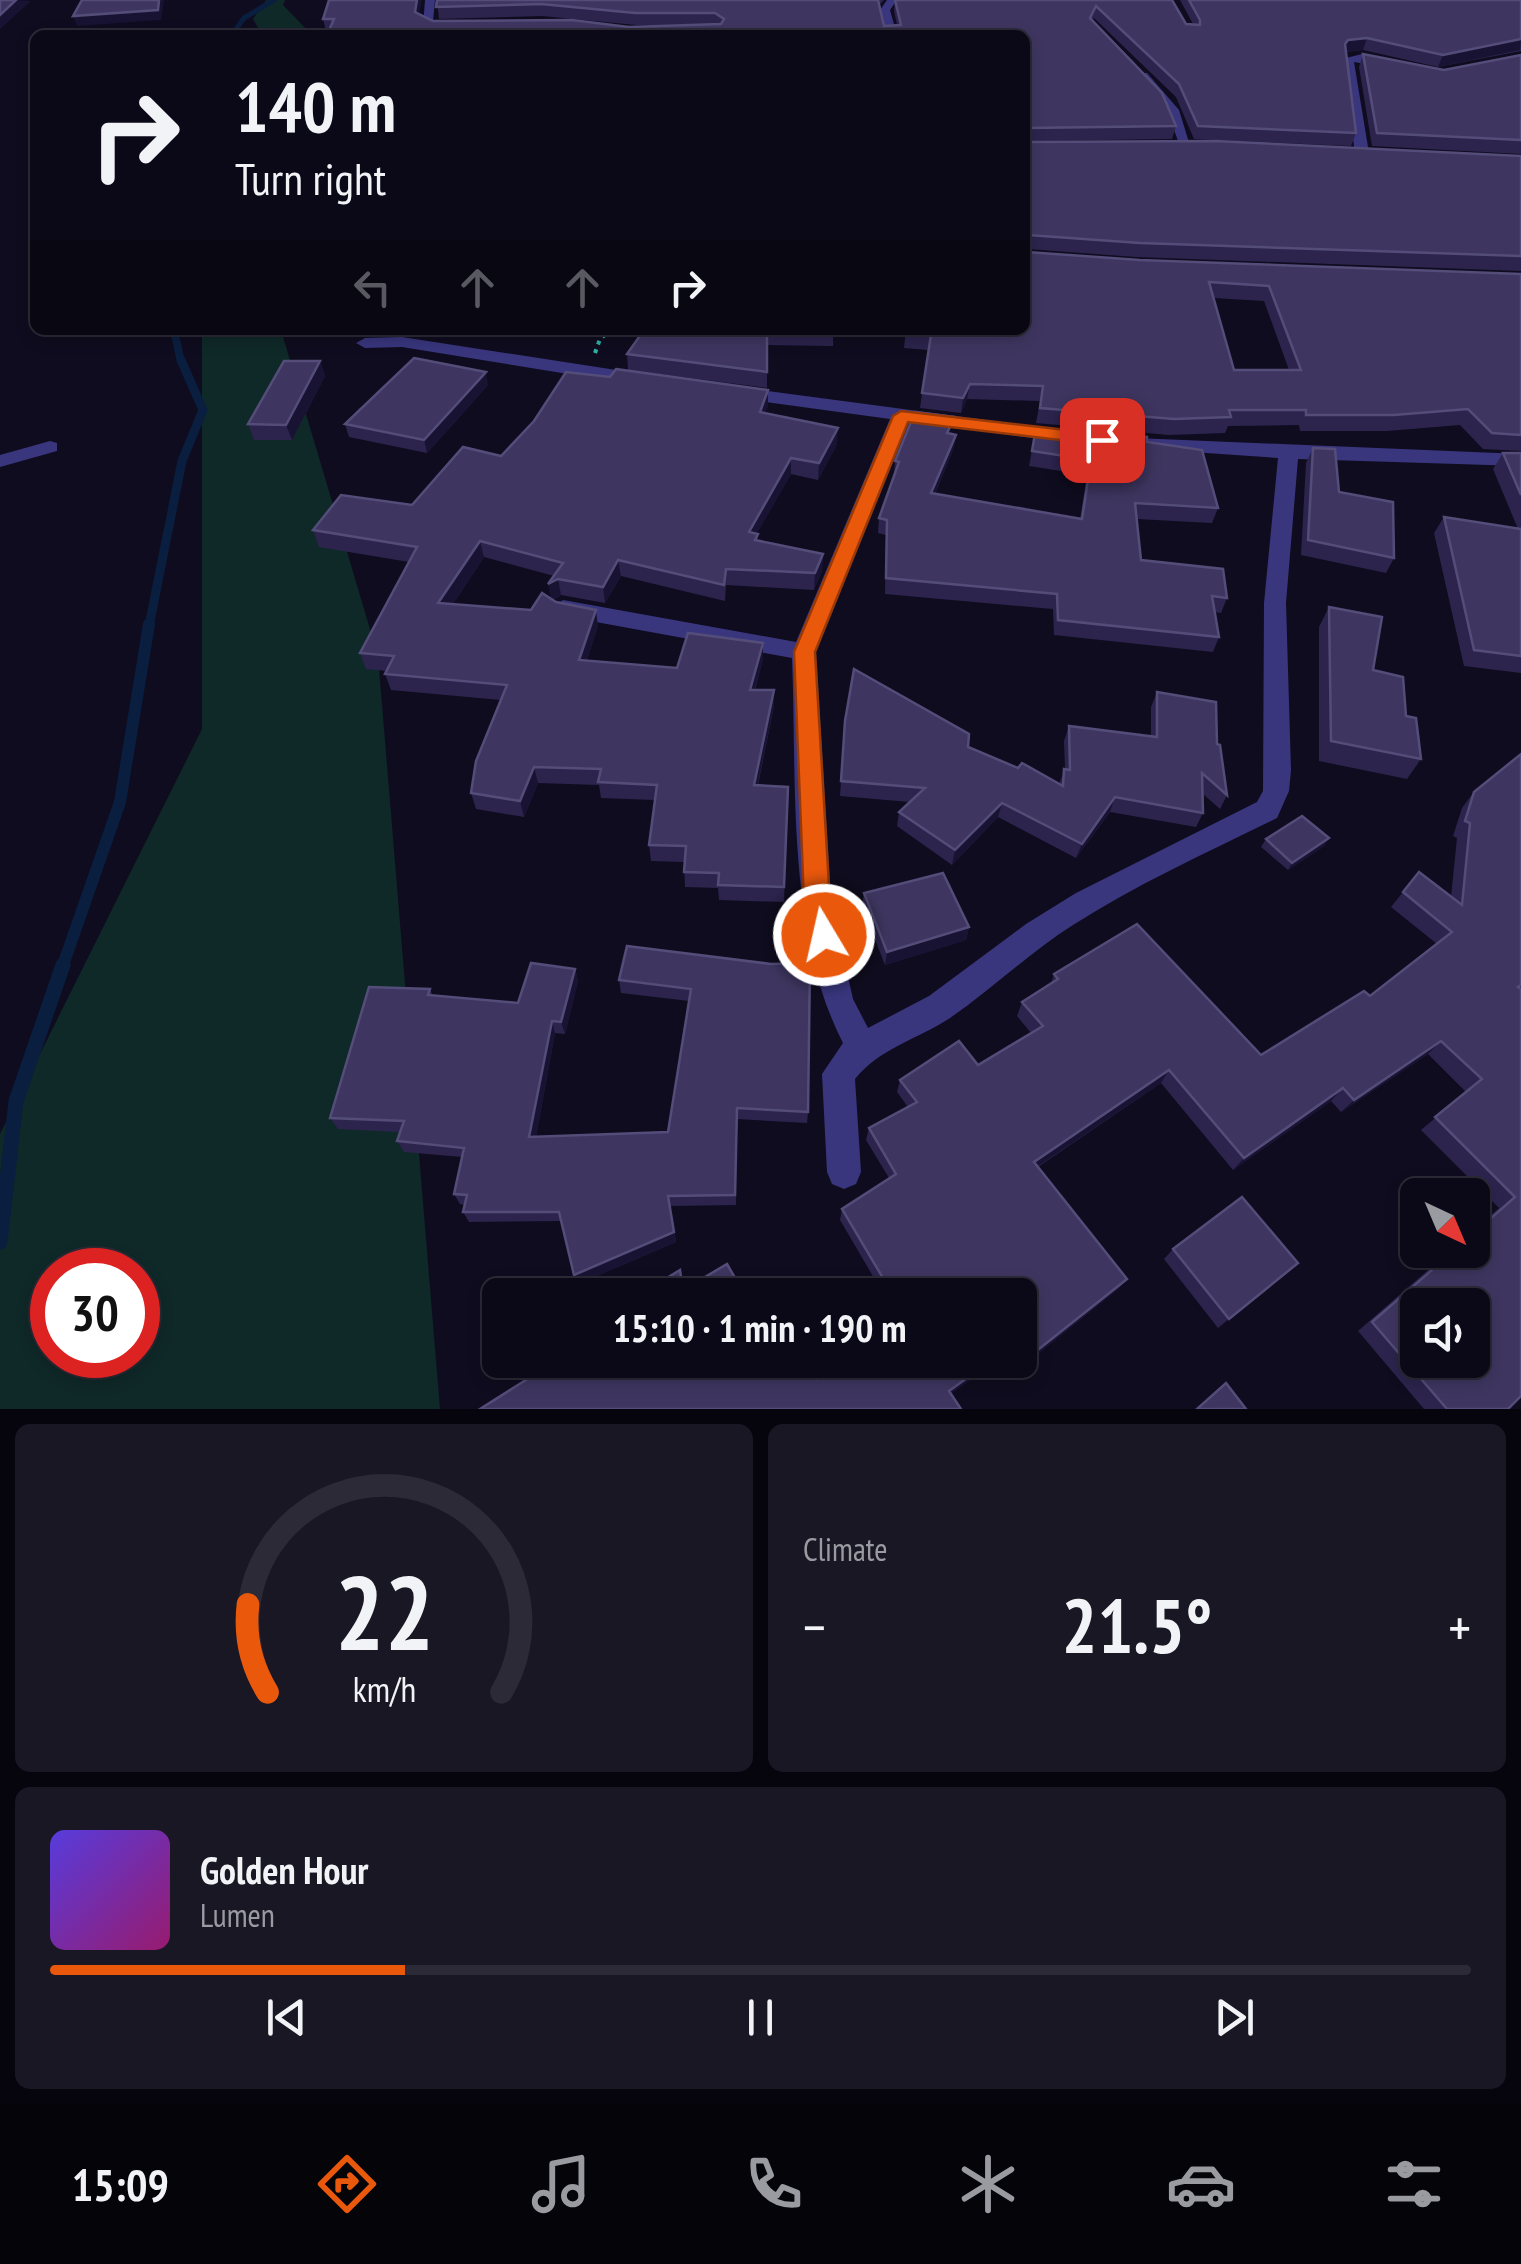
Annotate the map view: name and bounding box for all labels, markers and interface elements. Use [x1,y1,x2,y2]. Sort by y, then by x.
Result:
text: 140 m [235,61,396,151]
icon: right [70,70,200,200]
text: Turn right [235,149,386,207]
icon: left [345,260,400,315]
icon: ahead [450,260,505,315]
icon: ahead [555,260,610,315]
icon: right [660,260,715,315]
pin [1060,398,1145,483]
icon: arrive [1075,413,1130,468]
position arrow [772,883,876,987]
north arrow [1400,1178,1490,1268]
map controls [1400,1178,1490,1378]
speed limit sign: 30 [30,1248,160,1378]
button: sound [1400,1288,1490,1378]
text: 15:10 · 1 min · 190 m [613,1303,906,1352]
text: Climate [803,1528,887,1570]
text: 22 [334,1544,434,1679]
text: 21.5° [1062,1577,1212,1674]
text: − [803,1591,826,1662]
text: + [1448,1591,1471,1662]
text: km/h [352,1666,416,1712]
text: Golden Hour [200,1845,369,1894]
text: Lumen [200,1894,275,1936]
icon: previous [259,1990,314,2045]
icon: pause [733,1990,788,2045]
icon: next [1207,1990,1262,2045]
icon: directions [312,2149,382,2219]
icon: music [526,2149,596,2219]
icon: phone [739,2149,809,2219]
icon: climate [953,2149,1023,2219]
icon: car [1166,2149,1236,2219]
icon: filters [1379,2149,1449,2219]
text: 15:09 [72,2155,169,2213]

